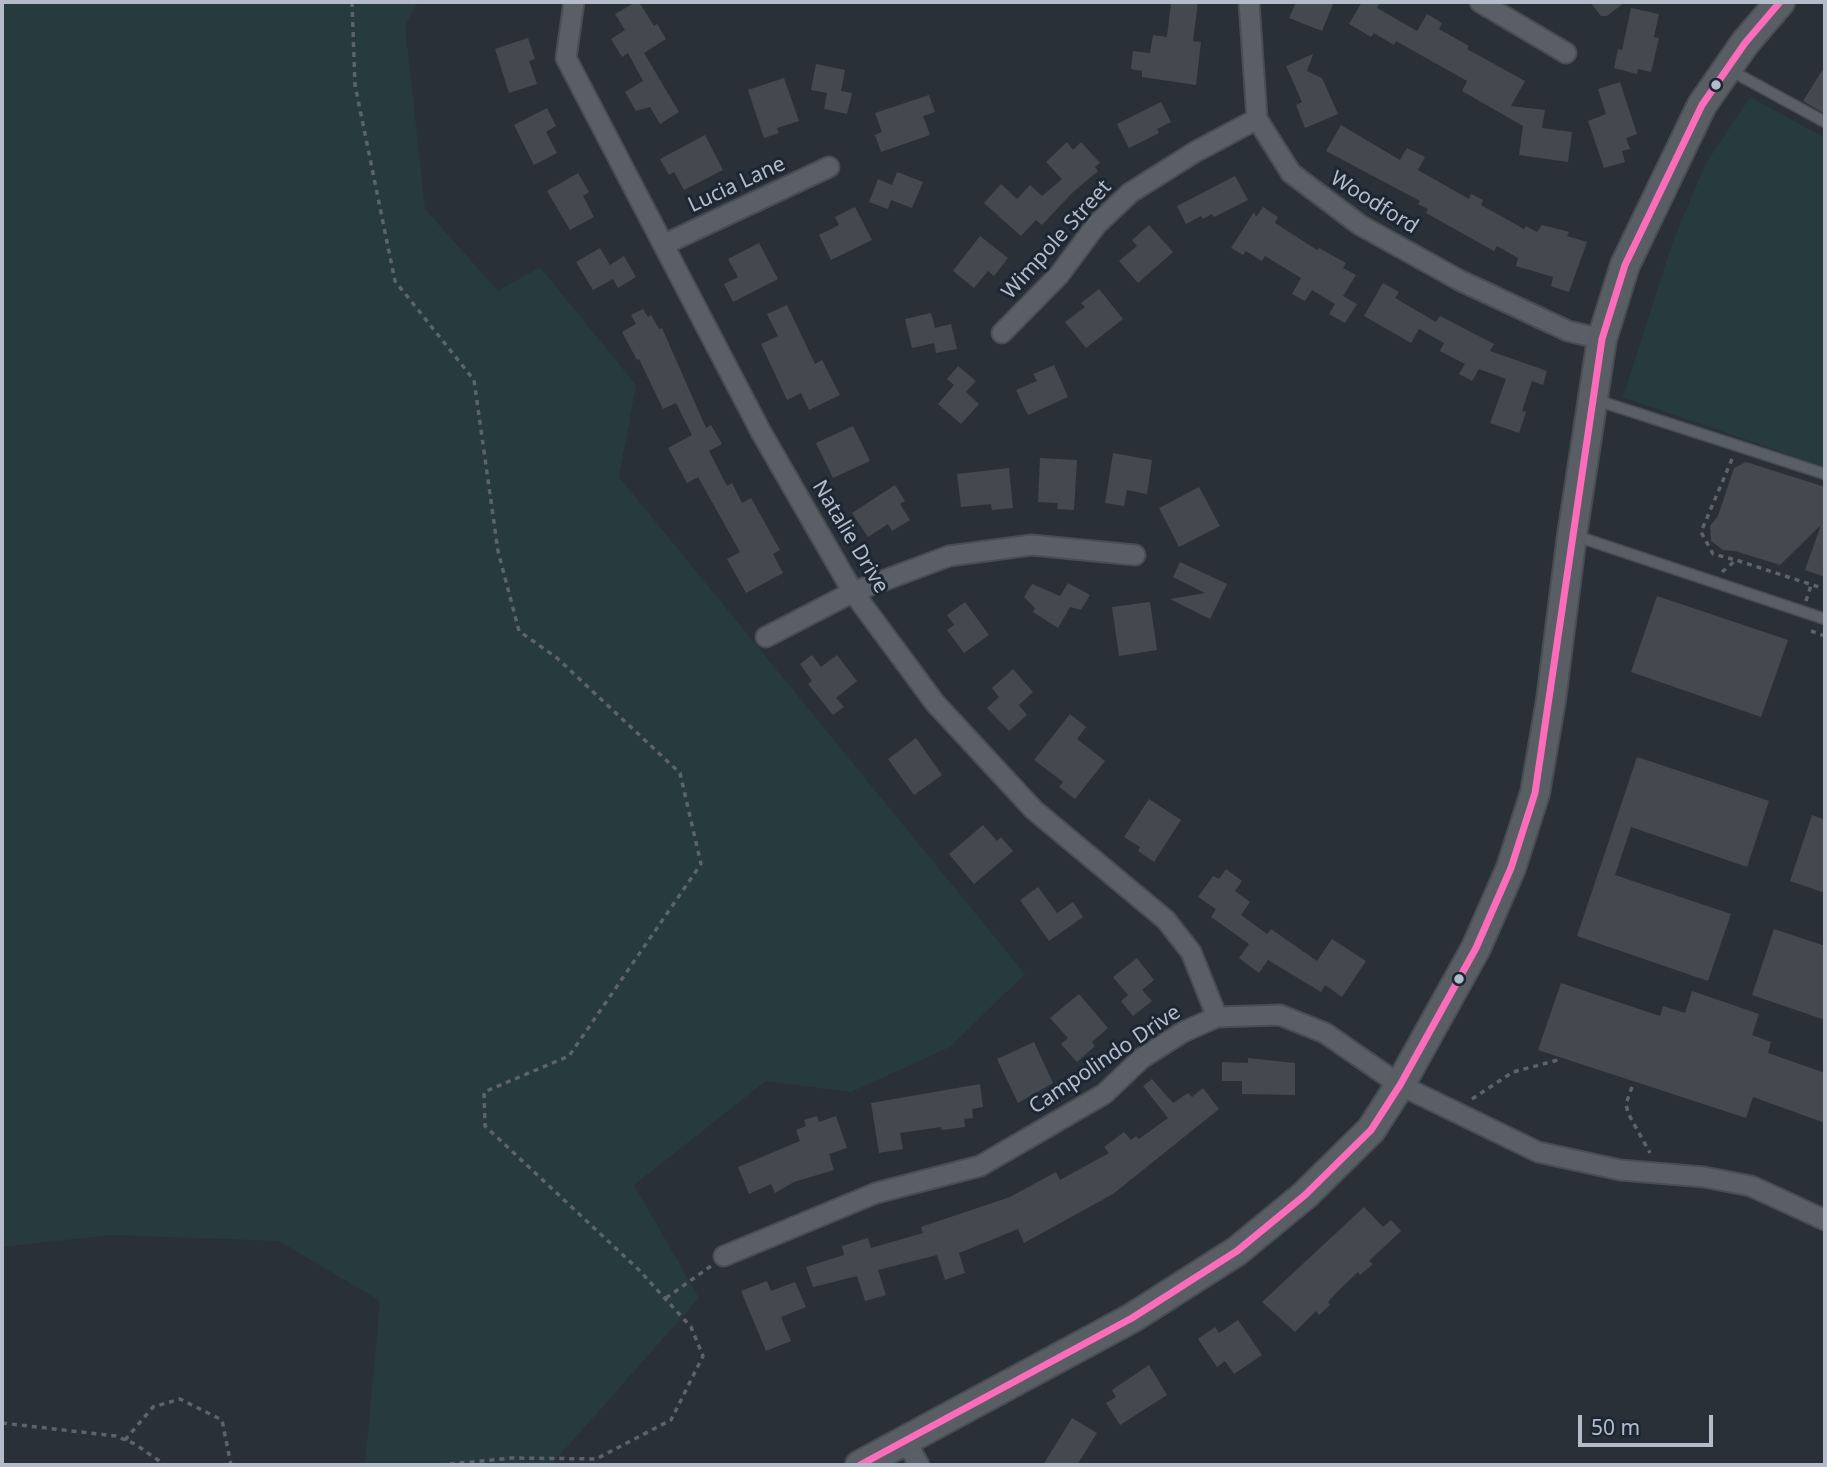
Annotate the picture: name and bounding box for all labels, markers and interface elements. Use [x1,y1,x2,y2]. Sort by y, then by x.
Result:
unlabelled marker [1709,78,1723,92]
street label: Lucia Lane [684,152,790,218]
street label: Woodford [1326,166,1422,240]
street label: Wimpole Street [997,175,1117,305]
street label: Natalie Drive [806,476,894,598]
unlabelled marker [1452,972,1466,986]
street label: Campolindo Drive [1025,1000,1185,1120]
scale bar [1582,1400,1717,1444]
text: 50 m [1591,1413,1640,1441]

